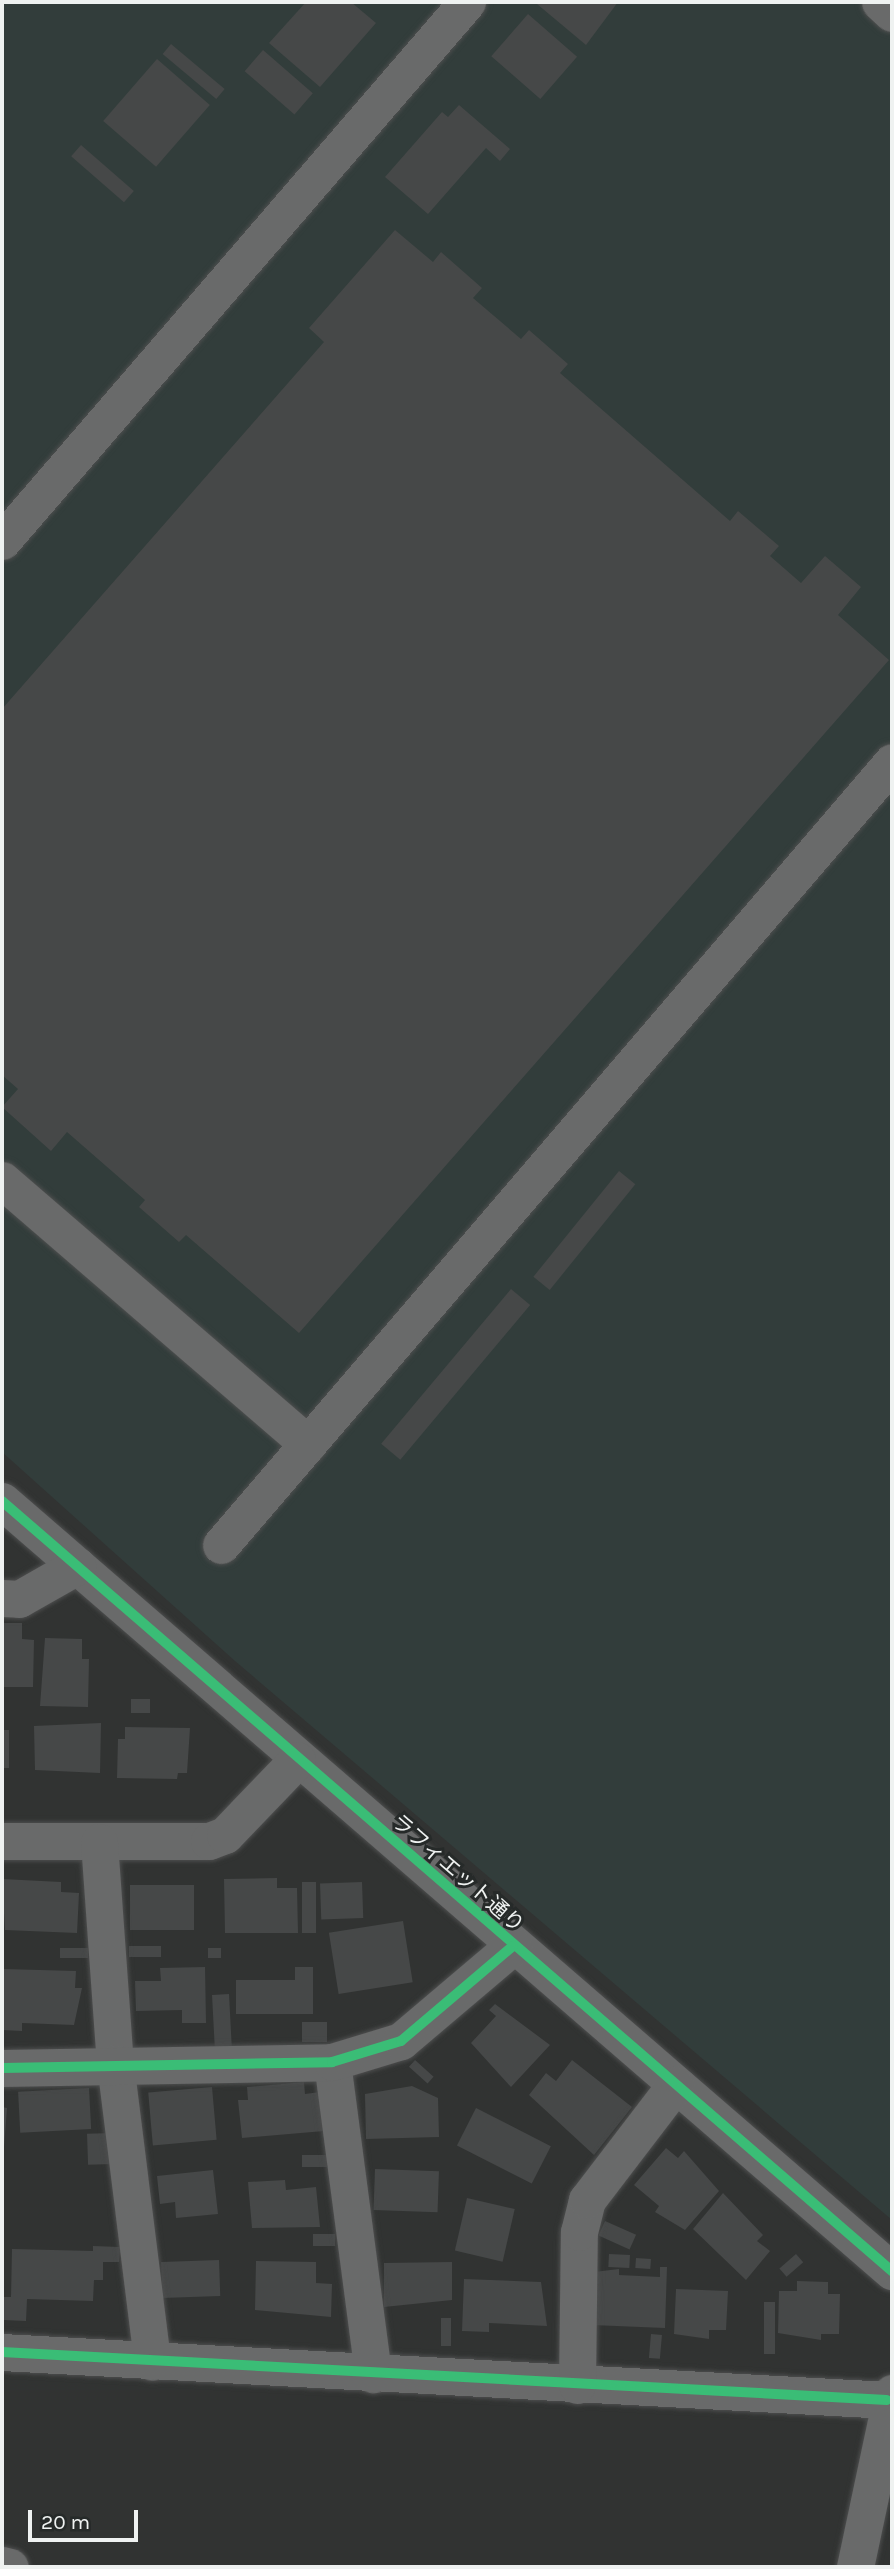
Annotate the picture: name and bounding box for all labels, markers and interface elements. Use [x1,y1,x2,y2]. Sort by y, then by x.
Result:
street label: ラフィエット通り [386,1808,530,1938]
scale bar [32,2496,142,2540]
text: 20 m [41,2510,90,2534]

